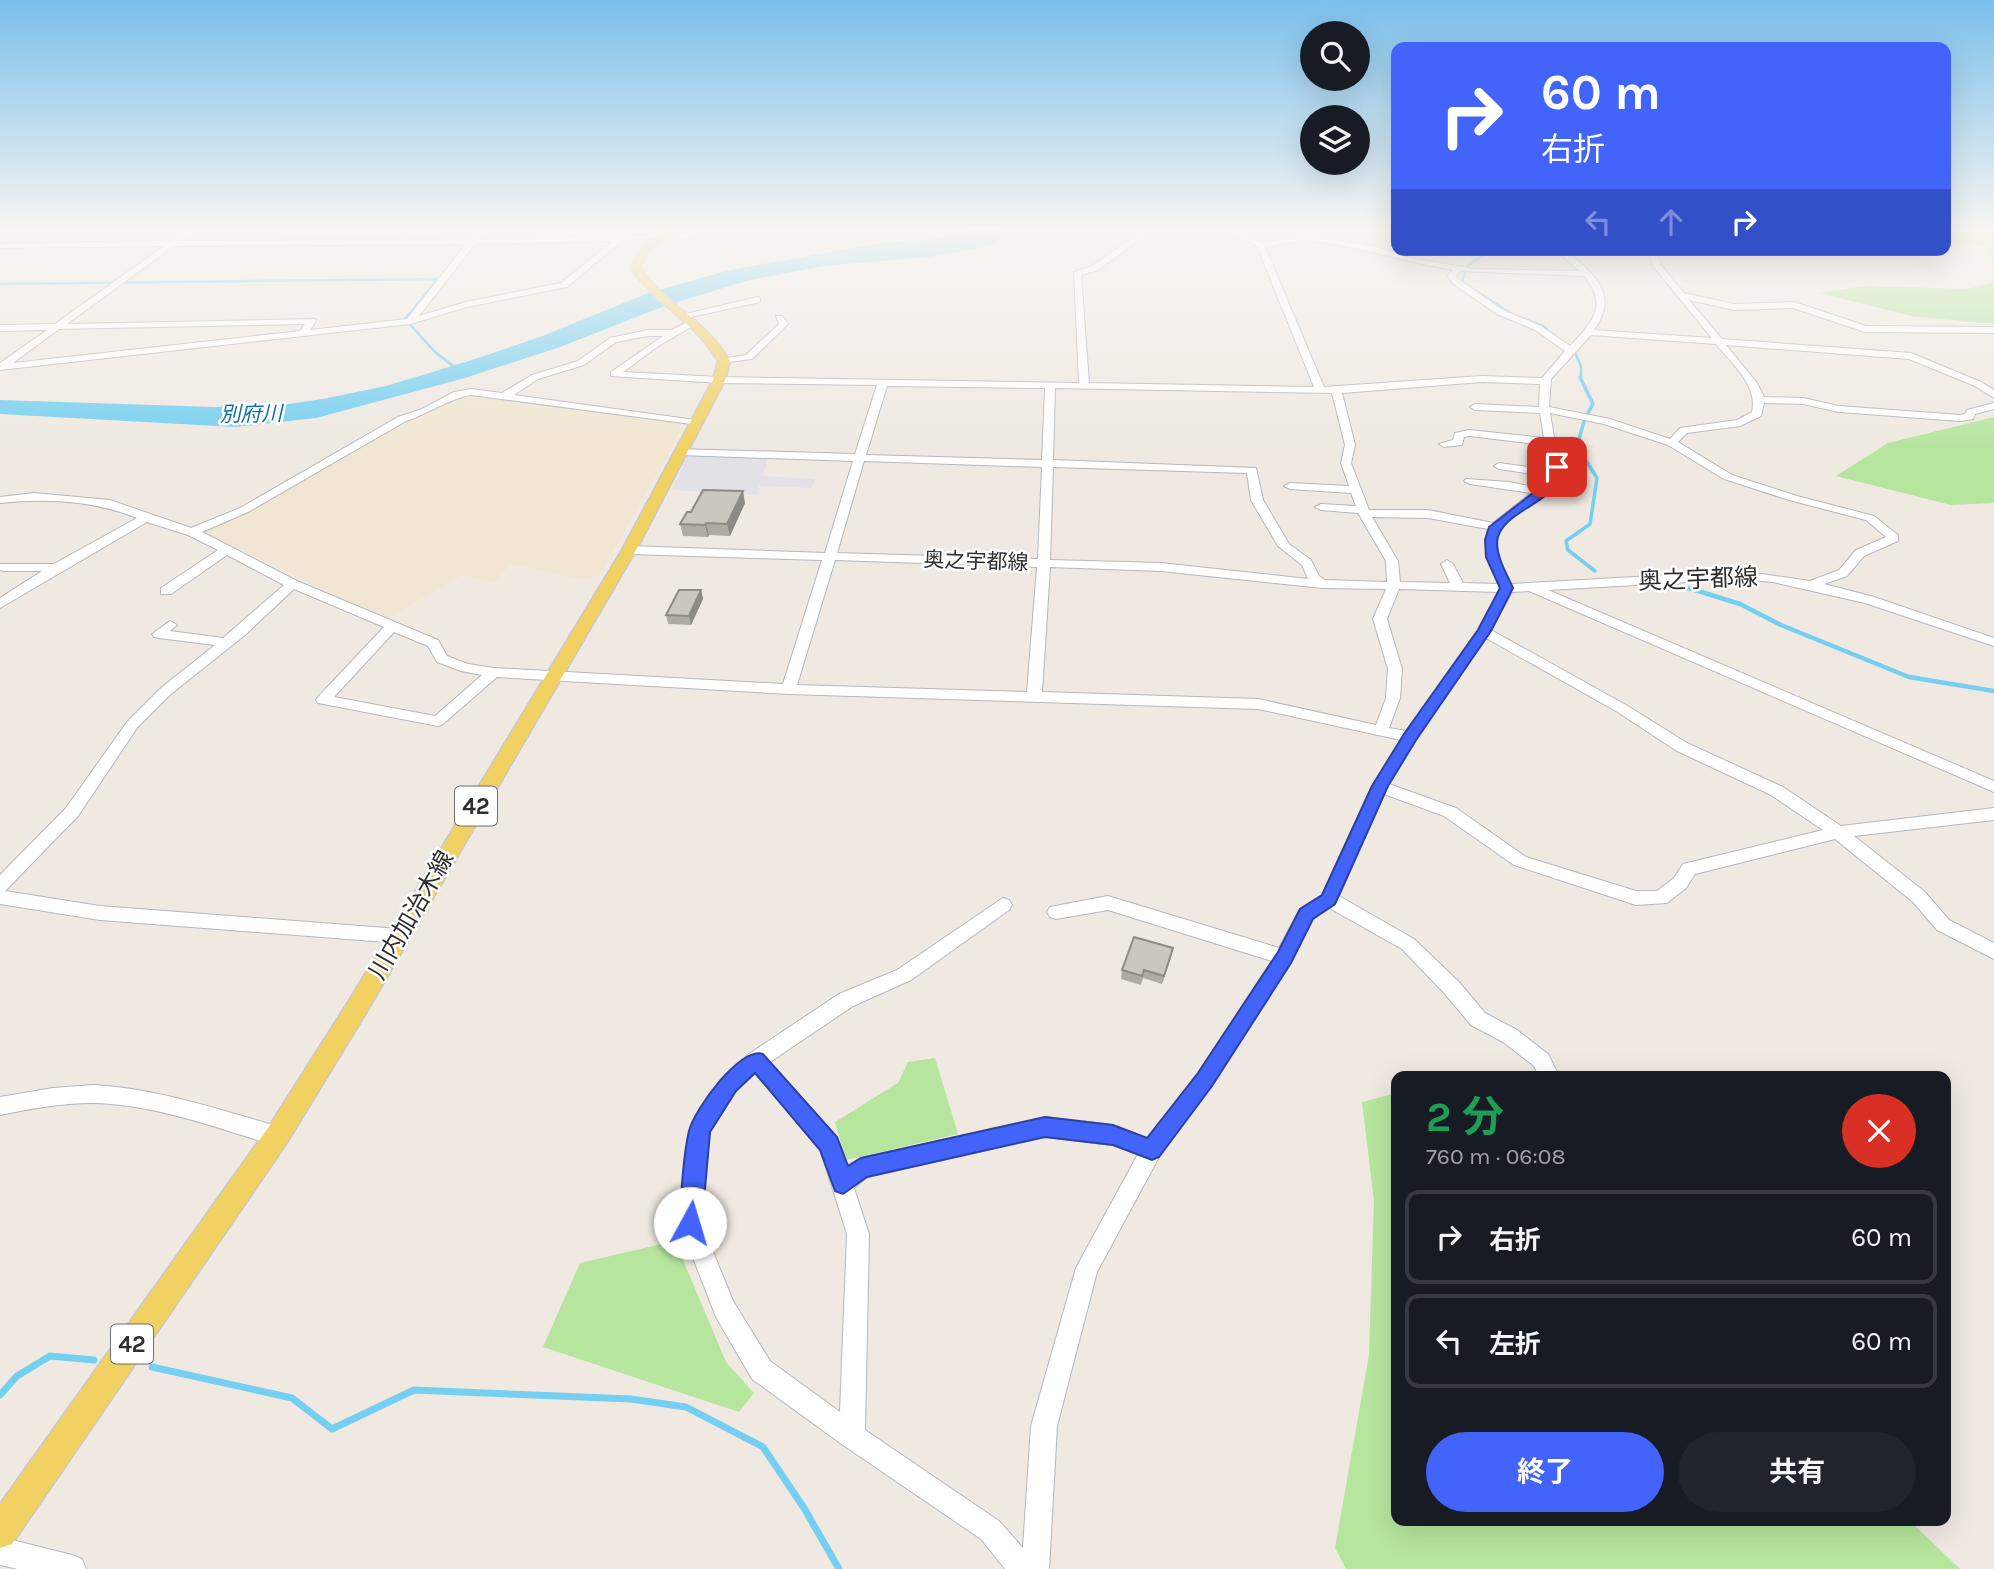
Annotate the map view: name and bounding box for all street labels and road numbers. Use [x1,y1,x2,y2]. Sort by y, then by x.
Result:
street label: 奥之宇都線 [923,547,1029,575]
street label: 奥之宇都線 [1638,563,1758,595]
road number: 42 [455,786,497,826]
street label: 川内加治木線 [363,846,459,984]
road number: 42 [111,1324,153,1364]

